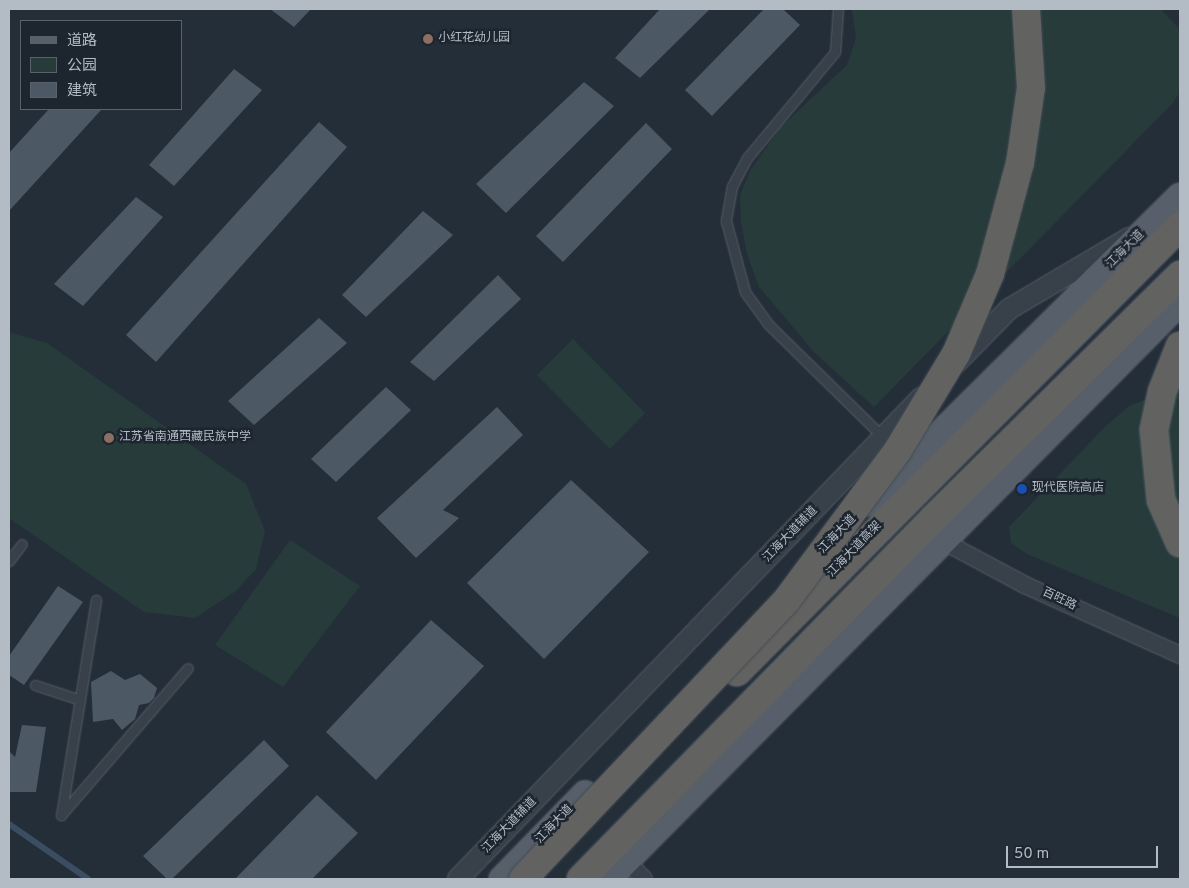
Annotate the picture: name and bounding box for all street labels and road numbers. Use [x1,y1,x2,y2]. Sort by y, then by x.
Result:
street label: 江海大道 [1104,228,1148,272]
street label: 江海大道辅道 [761,504,821,566]
street label: 江海大道 [816,513,860,557]
street label: 江海大道高架 [825,519,885,581]
street label: 百旺路 [1040,586,1078,614]
street label: 江海大道辅道 [480,795,540,857]
street label: 江海大道 [533,803,577,847]

